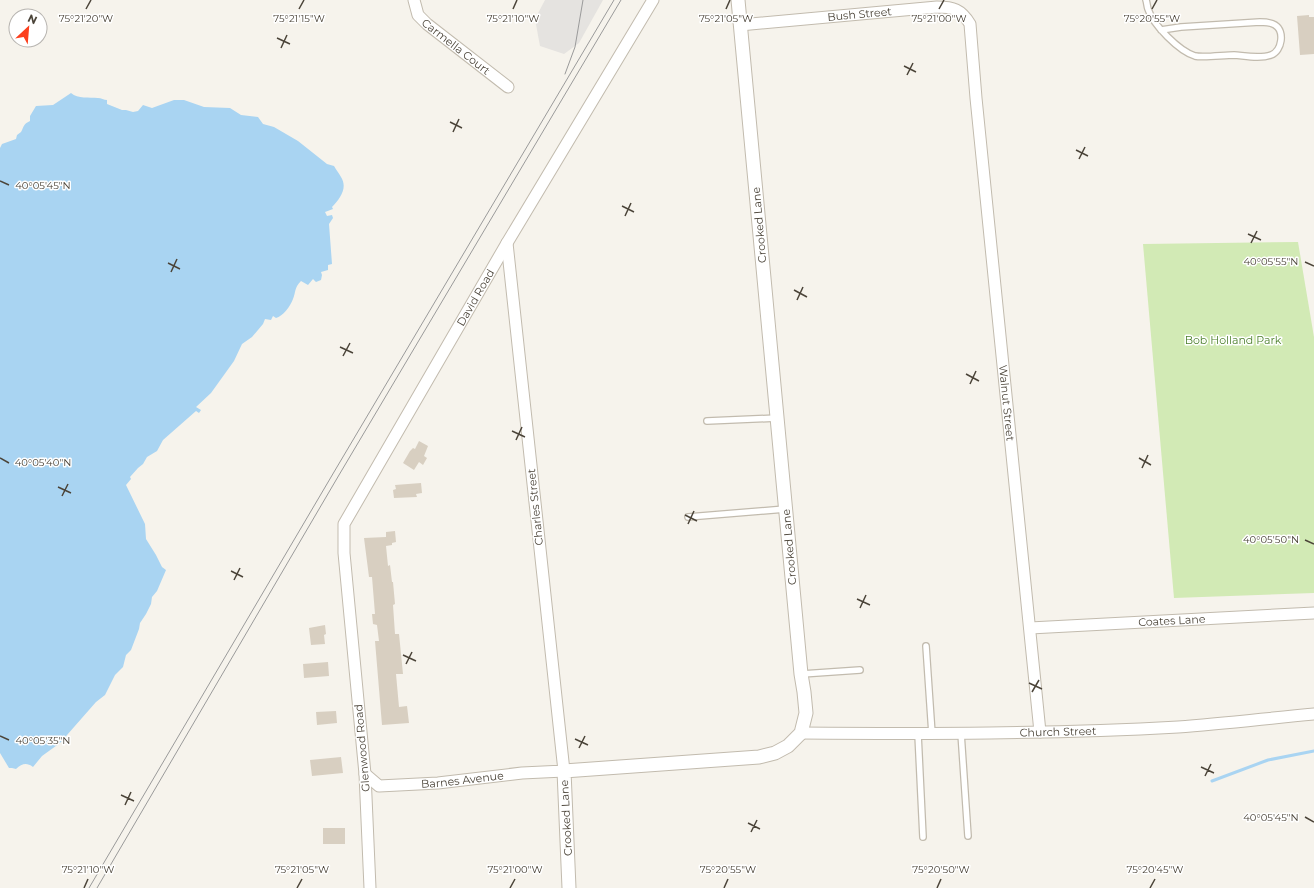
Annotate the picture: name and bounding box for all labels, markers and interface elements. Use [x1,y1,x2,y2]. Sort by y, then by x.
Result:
street label: Bush Street [827,4,893,24]
north arrow [8,8,48,48]
text: N [25,11,39,27]
text: 75°21'20"W [59,12,113,25]
text: 75°21'15"W [273,12,325,25]
text: 75°21'10"W [487,12,539,25]
text: 75°21'05"W [699,12,753,25]
text: 75°21'00"W [911,12,967,25]
text: 75°20'55"W [1124,12,1180,25]
street label: Carmella Court [419,16,494,78]
text: 40°05'45"N [15,179,71,192]
street label: Crooked Lane [749,186,769,264]
text: 40°05'55"N [1244,255,1298,268]
street label: David Road [453,266,497,328]
park label: Bob Holland Park [1185,333,1282,347]
street label: Walnut Street [996,364,1018,442]
text: 40°05'40"N [15,456,71,469]
street label: Charles Street [524,467,546,546]
street label: Crooked Lane [779,508,799,586]
text: 40°05'50"N [1243,533,1299,546]
street label: Coates Lane [1138,612,1206,629]
street label: Glenwood Road [351,704,373,792]
street label: Church Street [1020,724,1097,740]
text: 40°05'35"N [15,734,71,747]
street label: Barnes Avenue [421,768,505,791]
street label: Crooked Lane [557,779,575,856]
text: 40°05'45"N [1243,811,1299,824]
text: 75°21'10"W [62,863,114,876]
text: 75°21'05"W [275,863,329,876]
text: 75°21'00"W [487,863,543,876]
text: 75°20'55"W [700,863,756,876]
text: 75°20'50"W [912,863,970,876]
text: 75°20'45"W [1127,863,1183,876]

